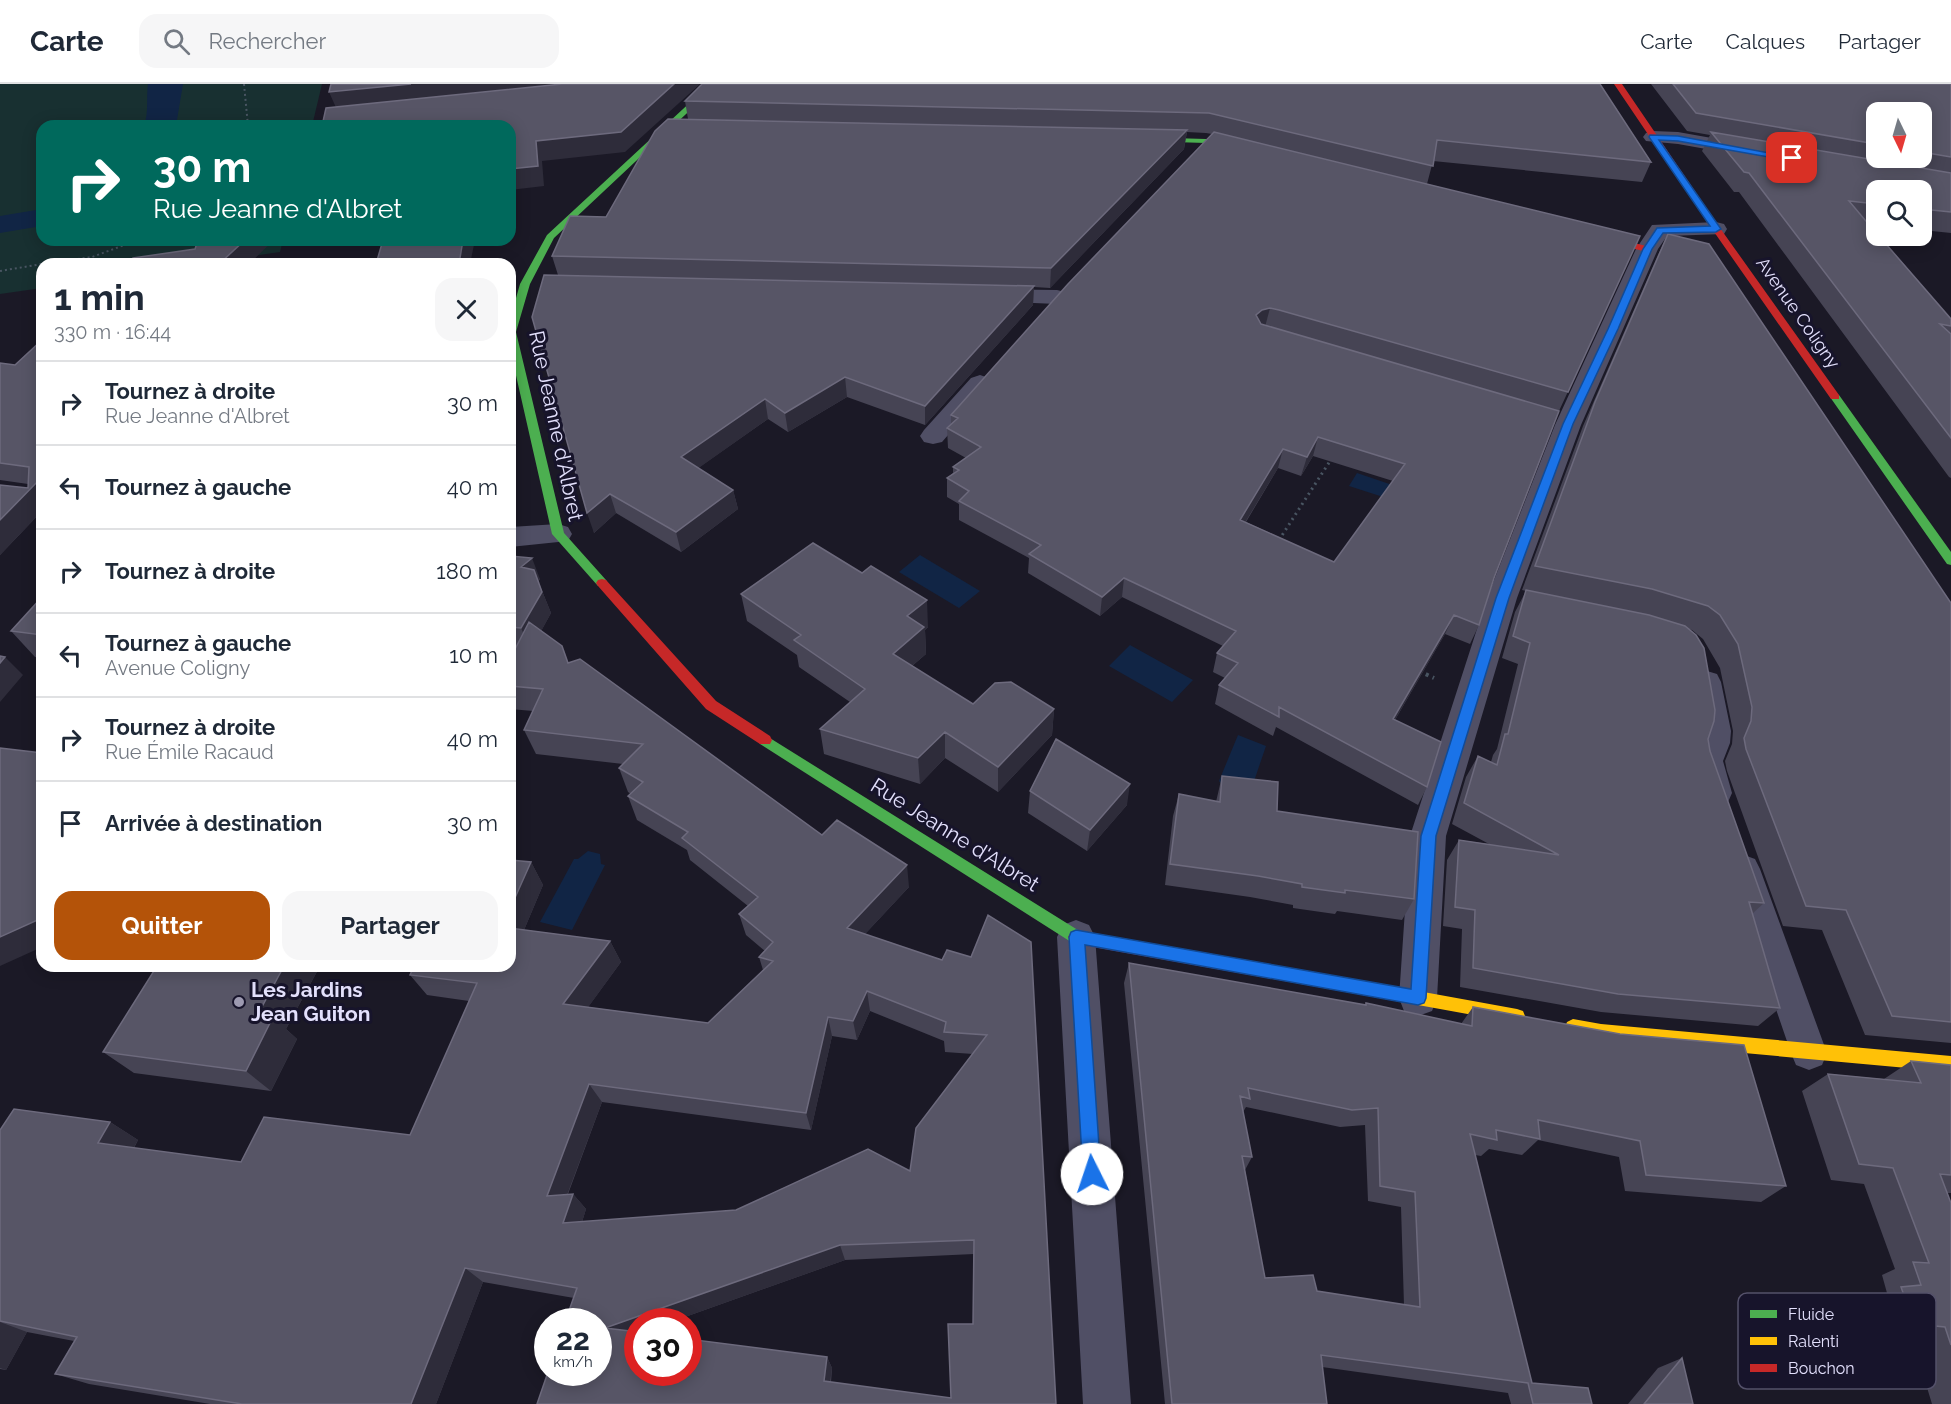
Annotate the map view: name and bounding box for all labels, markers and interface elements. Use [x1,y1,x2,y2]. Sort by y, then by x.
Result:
search box [139,14,559,68]
text: Carte [30,25,103,58]
icon: search [160,25,193,58]
text: Rechercher [208,28,326,54]
text: Carte [1640,29,1693,54]
text: Calques [1726,29,1805,54]
text: Partager [1838,29,1921,54]
north arrow [1866,102,1932,168]
map controls [1866,102,1932,246]
pin [1766,132,1817,183]
icon: arrive [1775,141,1808,174]
text: 30 m [153,143,251,192]
icon: right [54,144,132,222]
button: search [1866,180,1932,246]
text: Rue Jeanne d'Albret [153,193,402,224]
street label: Avenue Coligny [1752,253,1845,373]
text: 1 min [54,276,145,318]
button: close [435,278,498,341]
text: 330 m · 16:44 [54,320,171,344]
street label: Rue Jeanne d'Albret [524,328,589,523]
text: Tournez à droite [105,378,275,404]
icon: right [54,387,87,420]
text: 30 m [447,390,498,416]
text: Rue Jeanne d'Albret [105,404,290,428]
icon: left [54,471,87,504]
text: Tournez à gauche [105,474,291,500]
text: 40 m [447,474,498,500]
icon: right [54,555,87,588]
text: Tournez à droite [105,558,275,584]
text: 180 m [436,558,498,584]
text: Tournez à gauche [105,630,291,656]
icon: left [54,639,87,672]
text: 10 m [449,642,498,668]
text: Avenue Coligny [105,656,250,680]
text: Tournez à droite [105,714,275,740]
icon: right [54,723,87,756]
text: 40 m [447,726,498,752]
text: Rue Émile Racaud [105,740,274,764]
street label: Rue Jeanne d'Albret [866,773,1044,897]
icon: arrive [54,807,87,840]
text: Arrivée à destination [105,810,322,836]
text: 30 m [447,810,498,836]
button: Quitter [54,891,270,960]
button: Partager [282,891,498,960]
place label: Les Jardins Jean Guiton [251,977,370,1026]
marker: Les Jardins Jean Guiton [232,995,246,1009]
position arrow [1060,1142,1124,1206]
legend [1738,1293,1936,1389]
text: Fluide [1788,1305,1834,1324]
speed limit sign: 30 [624,1308,702,1386]
text: 22 [556,1322,590,1357]
text: Ralenti [1788,1332,1839,1351]
text: km/h [553,1353,593,1371]
text: Bouchon [1788,1359,1855,1378]

